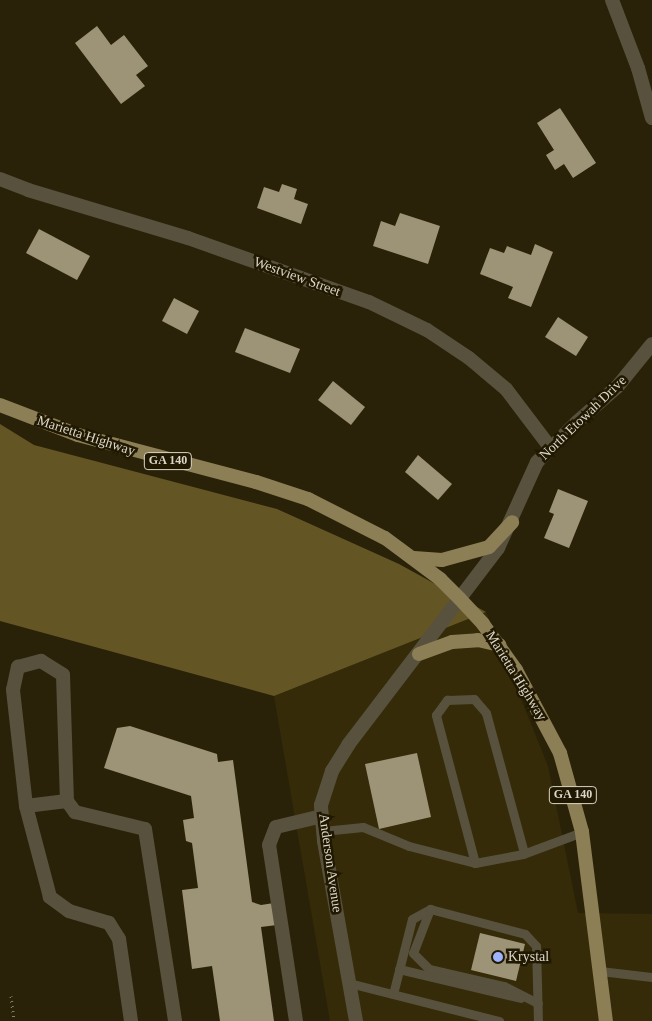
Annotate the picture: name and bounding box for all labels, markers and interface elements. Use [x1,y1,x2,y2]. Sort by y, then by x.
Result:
street label: Westview Street [251,254,343,300]
street label: North Etowah Drive [536,372,630,464]
street label: Marietta Highway [35,412,137,460]
road number: GA 140 [143,452,193,471]
street label: Marietta Highway [482,628,550,724]
road number: GA 140 [548,786,598,804]
street label: Anderson Avenue [315,812,345,914]
place label: Krystal [508,949,549,965]
marker: Krystal [492,951,504,963]

